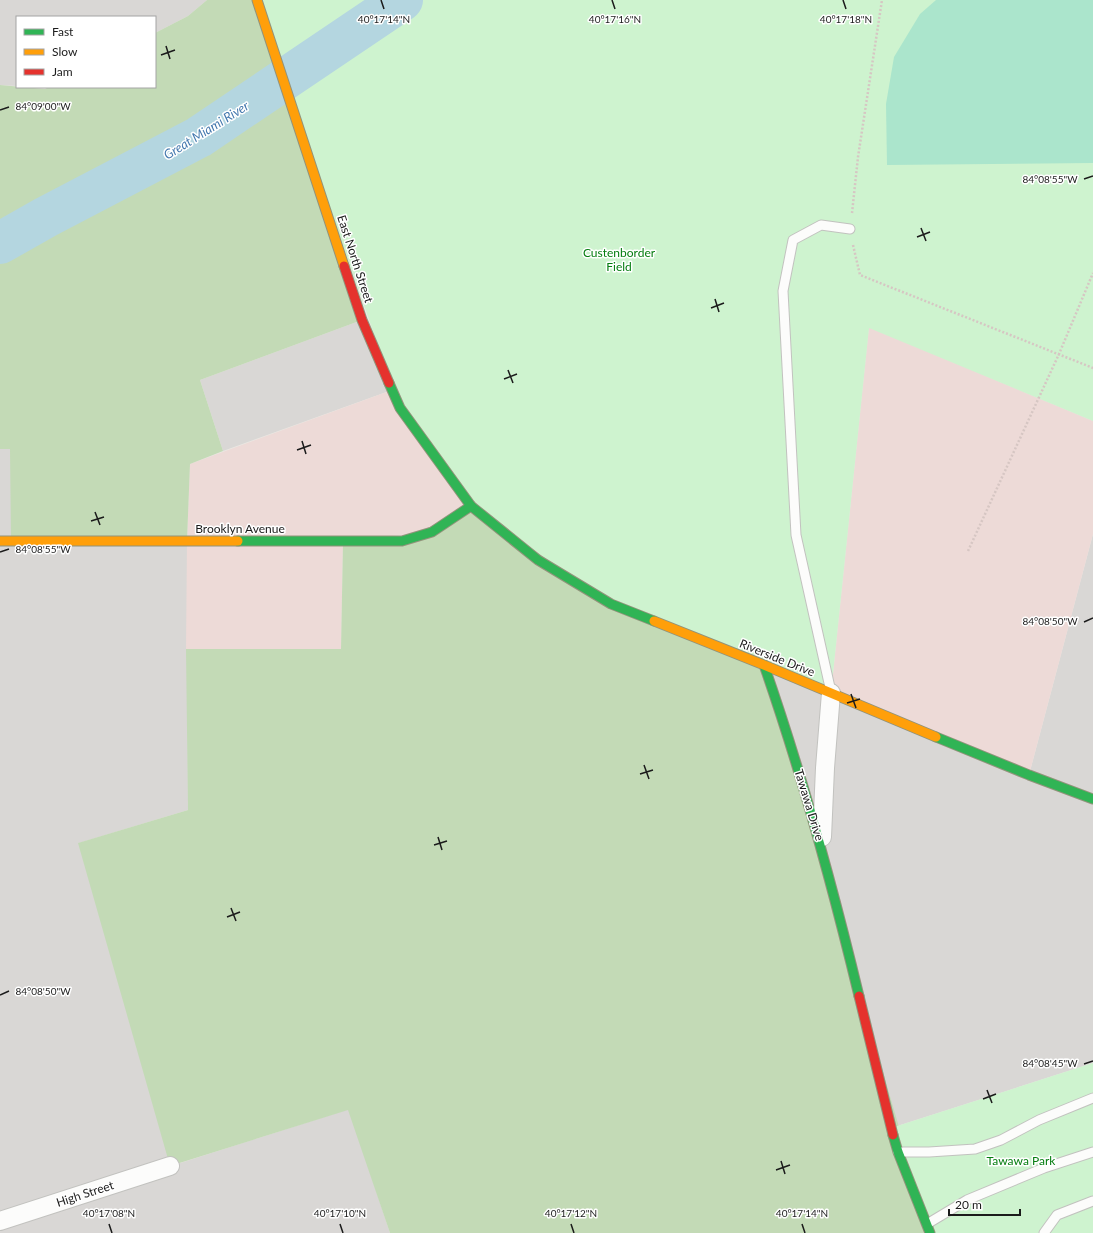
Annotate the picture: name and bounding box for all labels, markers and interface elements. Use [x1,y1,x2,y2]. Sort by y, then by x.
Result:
text: 40°17'14"N [358,13,410,25]
text: 40°17'16"N [589,13,641,25]
text: 40°17'18"N [820,13,872,25]
legend [16,16,156,88]
text: Fast [52,24,74,39]
text: Slow [52,44,78,59]
text: Jam [52,64,73,79]
water label: Great Miami River [160,97,252,163]
text: 84°09'00"W [15,100,71,112]
text: 84°08'55"W [1022,173,1078,185]
street label: East North Street [334,213,377,305]
park label: Custenborder Field [583,245,656,274]
street label: Brooklyn Avenue [195,521,285,536]
text: 84°08'55"W [15,543,71,555]
text: 84°08'50"W [1022,615,1078,627]
street label: Riverside Drive [737,636,817,679]
street label: Tawawa Drive [791,767,827,842]
text: 84°08'50"W [15,985,71,997]
text: 84°08'45"W [1022,1057,1078,1069]
park label: Tawawa Park [987,1153,1056,1168]
street label: High Street [54,1177,116,1210]
scale bar [949,1191,1020,1217]
text: 20 m [955,1197,982,1212]
text: 40°17'08"N [83,1207,135,1219]
text: 40°17'10"N [314,1207,366,1219]
text: 40°17'12"N [545,1207,597,1219]
text: 40°17'14"N [776,1207,828,1219]

